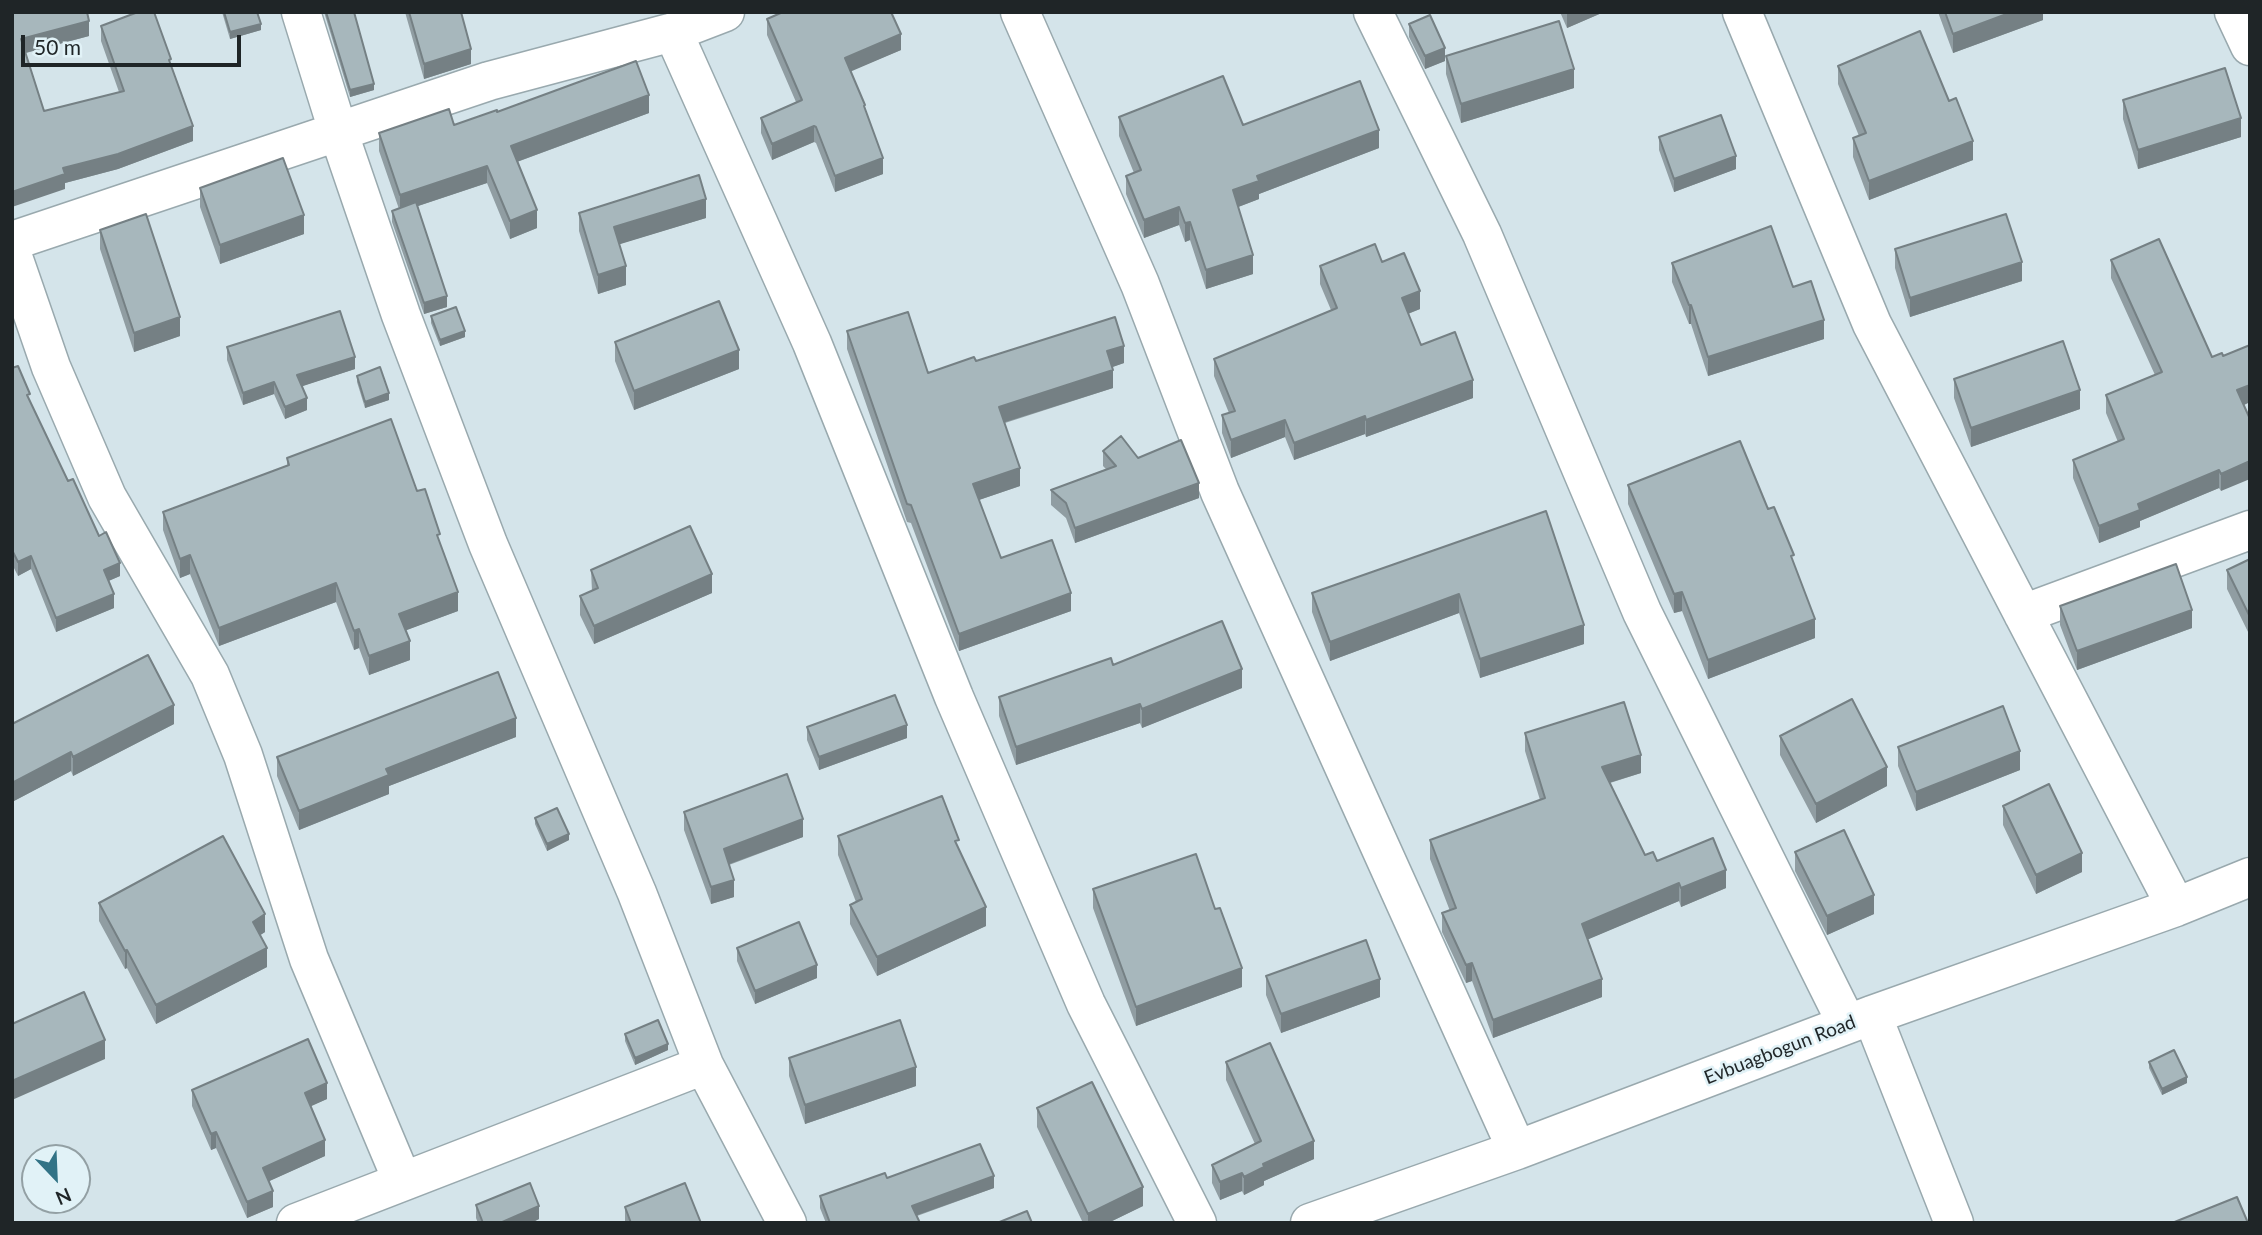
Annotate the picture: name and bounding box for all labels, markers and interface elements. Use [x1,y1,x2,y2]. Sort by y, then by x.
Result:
scale bar [24,21,245,65]
text: 50 m [34,34,81,59]
street label: Evbuagbogun Road [1701,1011,1859,1089]
north arrow [21,1144,91,1214]
text: N [52,1184,75,1210]

